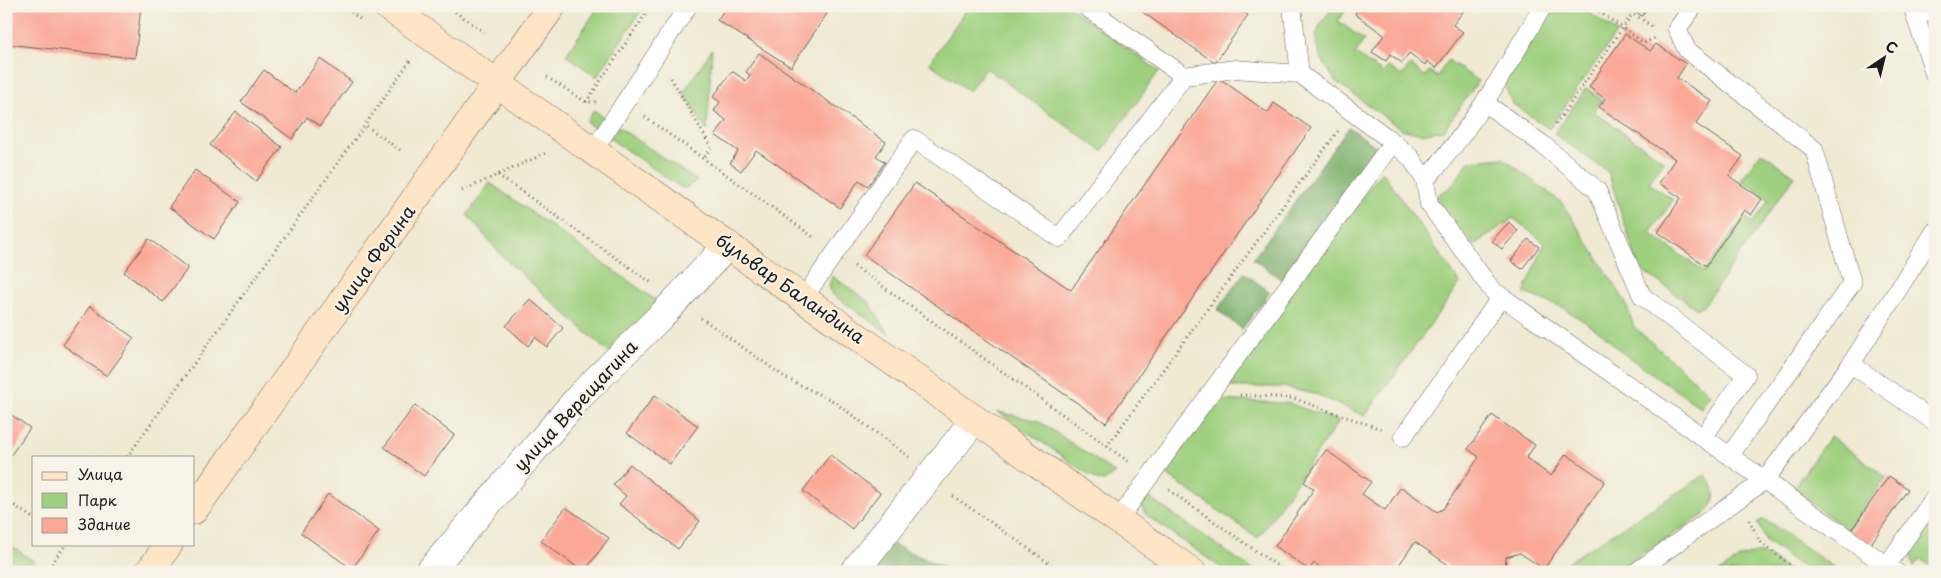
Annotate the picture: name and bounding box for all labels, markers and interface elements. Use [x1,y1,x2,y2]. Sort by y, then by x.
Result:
north arrow [1858,32,1908,82]
text: С [1881,35,1902,59]
street label: улица Ферина [325,198,421,317]
street label: бульвар Баландина [711,226,871,350]
street label: улица Верещагина [507,333,644,477]
legend [32,456,195,546]
text: Улица [78,462,123,485]
text: Парк [78,488,117,511]
text: Здание [78,512,131,535]

